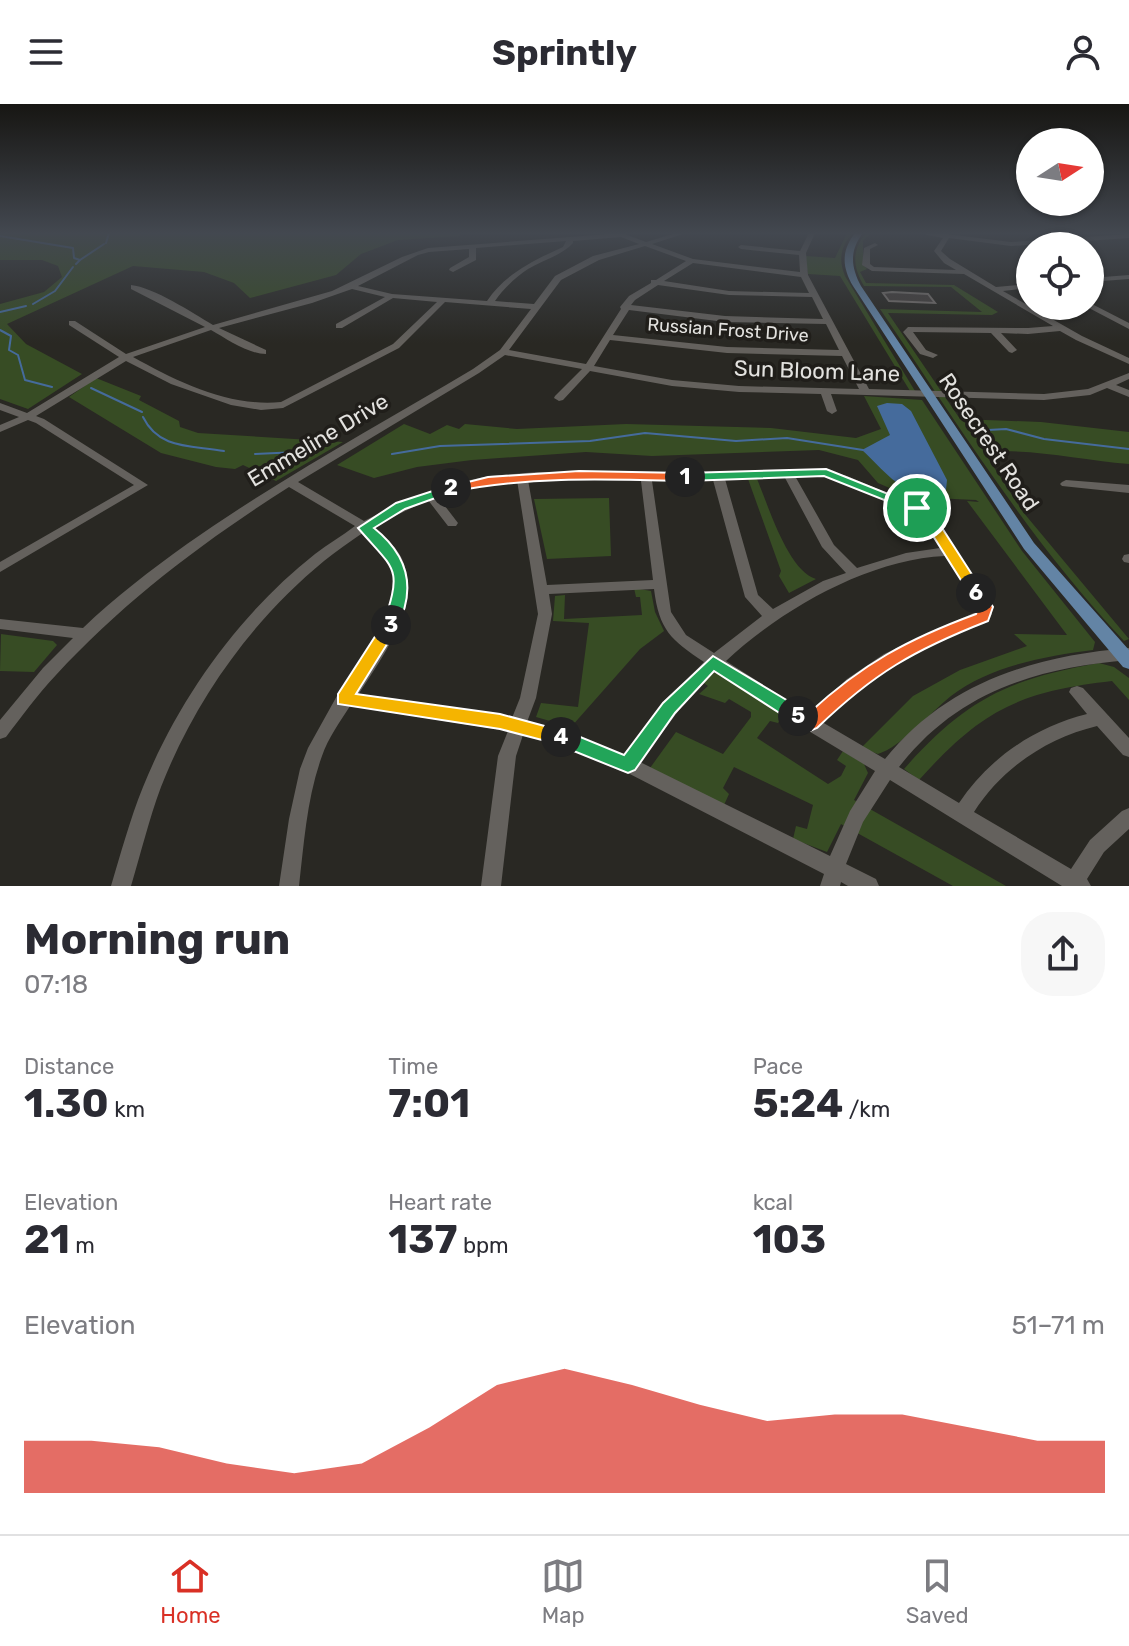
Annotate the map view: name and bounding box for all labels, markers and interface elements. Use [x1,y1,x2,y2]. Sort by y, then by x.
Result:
icon: menu [24,30,68,74]
icon: person [1061,30,1105,74]
text: Sprintly [492,31,637,74]
north arrow [1016,128,1104,216]
map controls [1016,128,1104,320]
button: locate [1016,232,1104,320]
street label: Russian Frost Drive [647,313,809,347]
street label: Sun Bloom Lane [734,355,900,387]
street label: Rosecrest Road [933,368,1045,516]
street label: Emmeline Drive [243,387,393,493]
pin: 1 [665,457,705,497]
text: 1 [680,463,690,490]
pin: 2 [431,468,471,508]
text: 2 [444,474,458,501]
pin [883,474,951,542]
icon: arrive [895,486,939,530]
pin: 6 [956,573,996,613]
text: 6 [969,579,983,606]
pin: 3 [371,605,411,645]
text: 3 [384,611,398,638]
pin: 5 [778,696,818,736]
text: 5 [791,702,805,729]
pin: 4 [541,717,581,757]
text: 4 [553,723,569,750]
button: share [1021,912,1105,996]
text: Morning run [24,913,290,965]
text: 07:18 [24,969,88,1000]
text: Distance [24,1053,114,1080]
text: Time [388,1053,438,1080]
text: Pace [753,1053,803,1080]
text: 1.30 [24,1080,109,1127]
text: 7:01 [388,1080,470,1127]
text: 5:24 [753,1080,843,1127]
text: km [109,1096,145,1123]
text: /km [843,1096,890,1123]
text: Elevation [24,1189,118,1216]
text: Heart rate [388,1189,492,1216]
text: kcal [753,1189,793,1216]
text: 21 [24,1216,70,1263]
text: 137 [388,1216,458,1263]
text: 103 [753,1216,826,1263]
text: m [70,1232,95,1259]
text: bpm [458,1232,509,1259]
text: Elevation [24,1310,135,1341]
text: 51–71 m [1011,1310,1105,1341]
tab: Home [160,1554,221,1629]
tab: Map [541,1554,585,1629]
tab: Saved [906,1554,969,1629]

